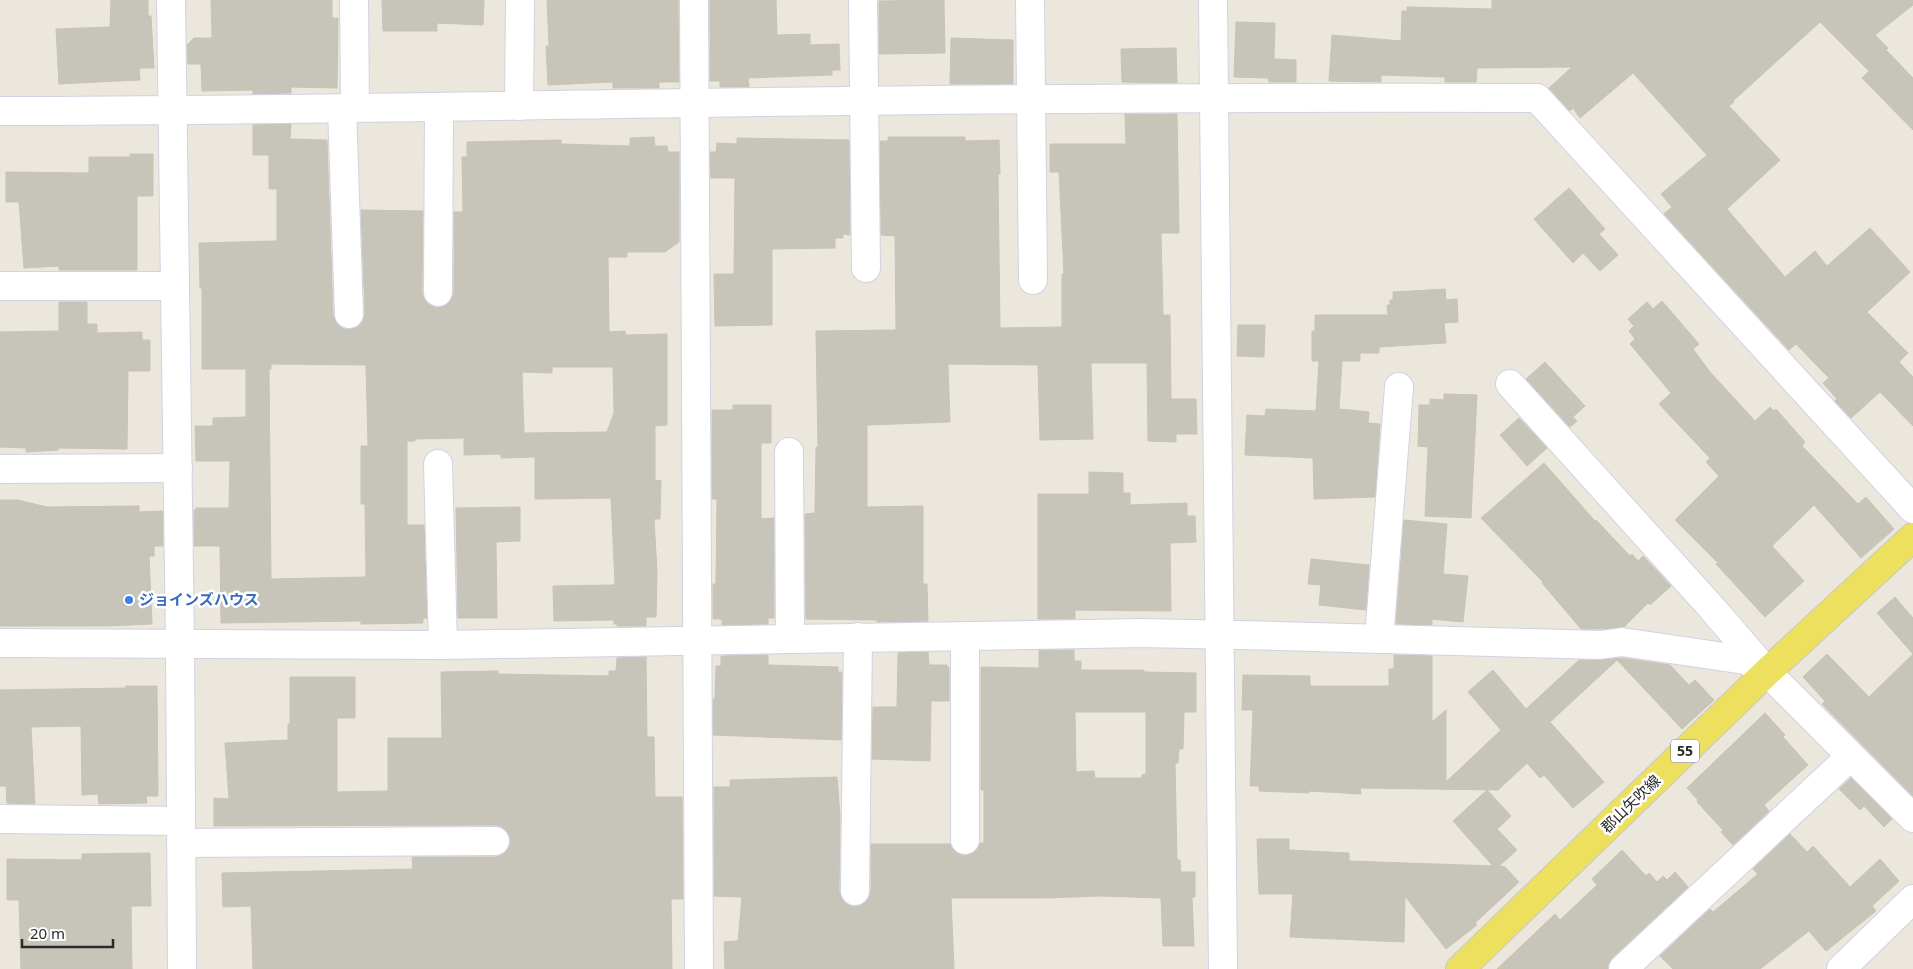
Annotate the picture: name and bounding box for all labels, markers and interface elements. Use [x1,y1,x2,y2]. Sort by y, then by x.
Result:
place label: ジョインズハウス [139,589,259,609]
marker: ジョインズハウス [123,594,135,606]
road number: 55 [1671,739,1699,762]
street label: 郡山矢吹線 [1596,770,1664,837]
scale bar [22,916,114,948]
text: 20 m [30,923,65,943]

